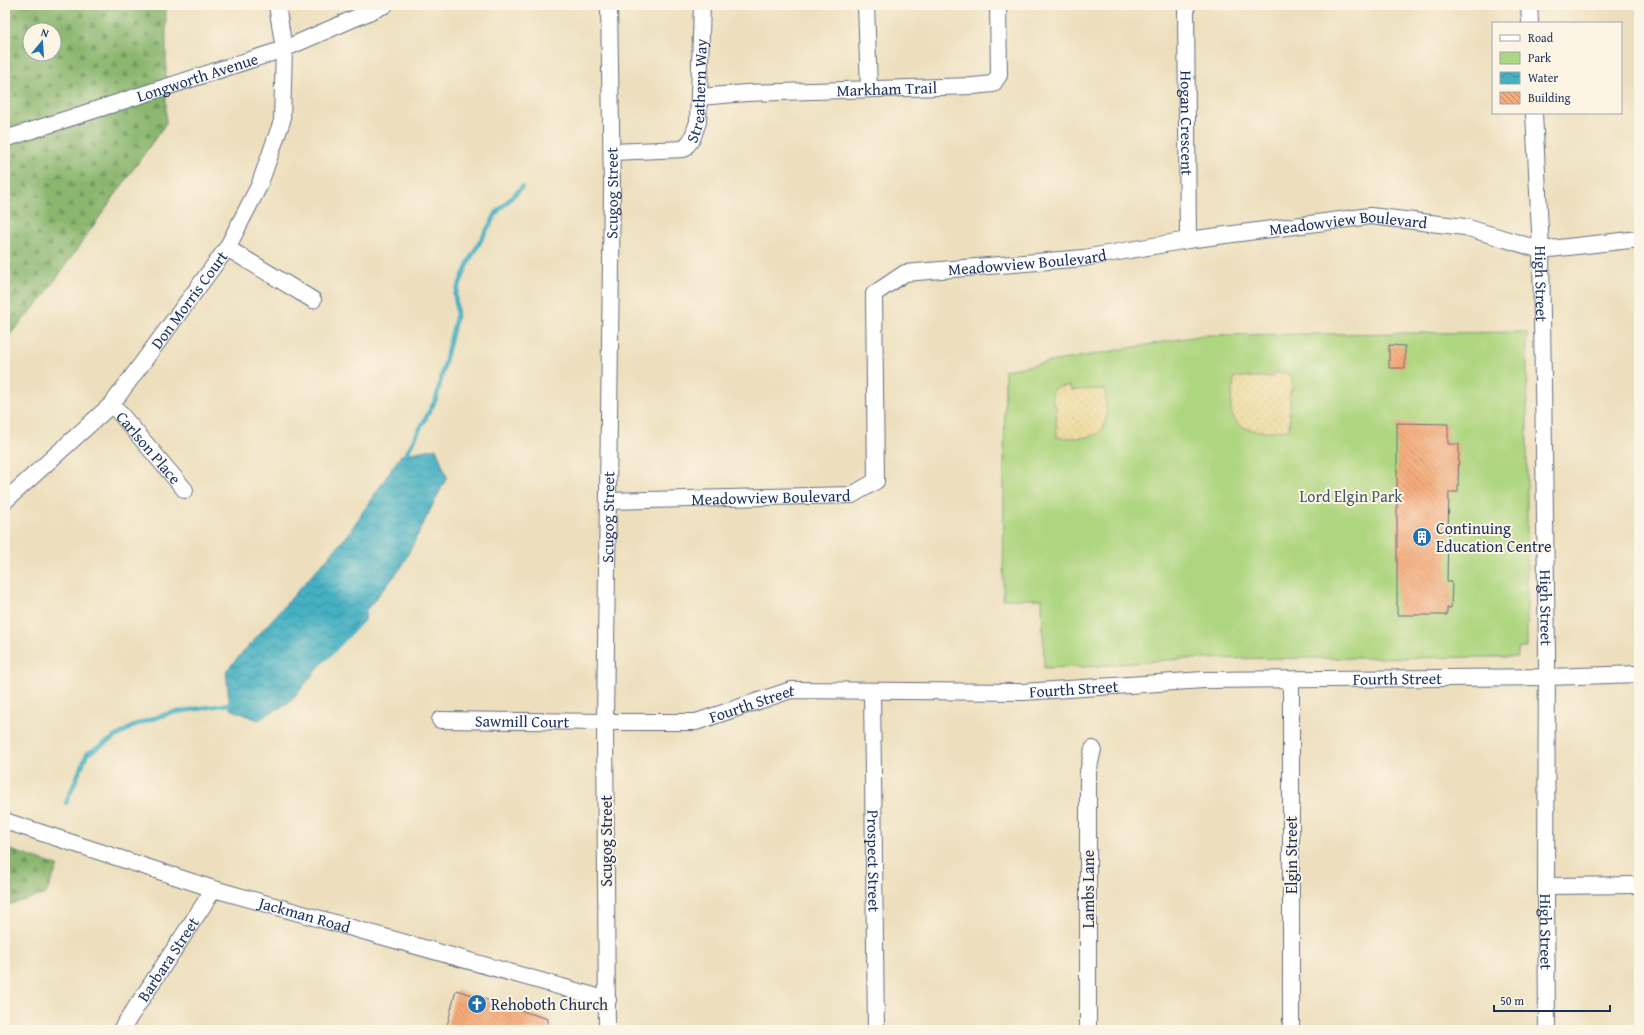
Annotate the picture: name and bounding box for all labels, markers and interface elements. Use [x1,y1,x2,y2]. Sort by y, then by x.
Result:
north arrow [22,22,62,62]
legend [1492,22,1622,114]
text: N [39,24,52,41]
text: Road [1528,29,1554,46]
street label: Streathern Way [680,38,713,146]
street label: Longworth Avenue [134,46,261,108]
text: Park [1528,49,1552,66]
text: Water [1528,69,1558,86]
street label: Hogan Crescent [1175,70,1199,176]
street label: Markham Trail [836,75,938,102]
text: Building [1528,89,1571,106]
street label: Scugog Street [599,147,624,239]
street label: Meadowview Boulevard [1268,204,1429,241]
street label: Meadowview Boulevard [947,242,1109,281]
street label: Don Morris Court [144,245,233,354]
street label: High Street [1529,246,1554,322]
street label: Carlson Place [111,406,187,489]
street label: Scugog Street [595,471,620,563]
street label: Meadowview Boulevard [691,483,851,511]
park label: Lord Elgin Park [1300,484,1403,508]
place label: Continuing Education Centre [1436,516,1551,558]
building icon: Continuing Education Centre [1411,526,1433,548]
street label: High Street [1534,570,1559,646]
street label: Fourth Street [1353,666,1442,691]
street label: Fourth Street [1028,674,1119,704]
street label: Fourth Street [706,678,795,729]
street label: Sawmill Court [475,708,570,734]
street label: Scugog Street [594,795,618,887]
street label: Prospect Street [861,810,887,913]
street label: Elgin Street [1279,816,1303,894]
street label: Lambs Lane [1076,850,1100,928]
street label: Jackman Road [254,890,354,939]
street label: High Street [1534,894,1559,970]
street label: Barbara Street [131,912,205,1006]
scale bar [1494,987,1610,1013]
place label: Rehoboth Church [491,992,608,1016]
text: 50 m [1500,992,1524,1009]
church icon: Rehoboth Church [466,993,488,1015]

